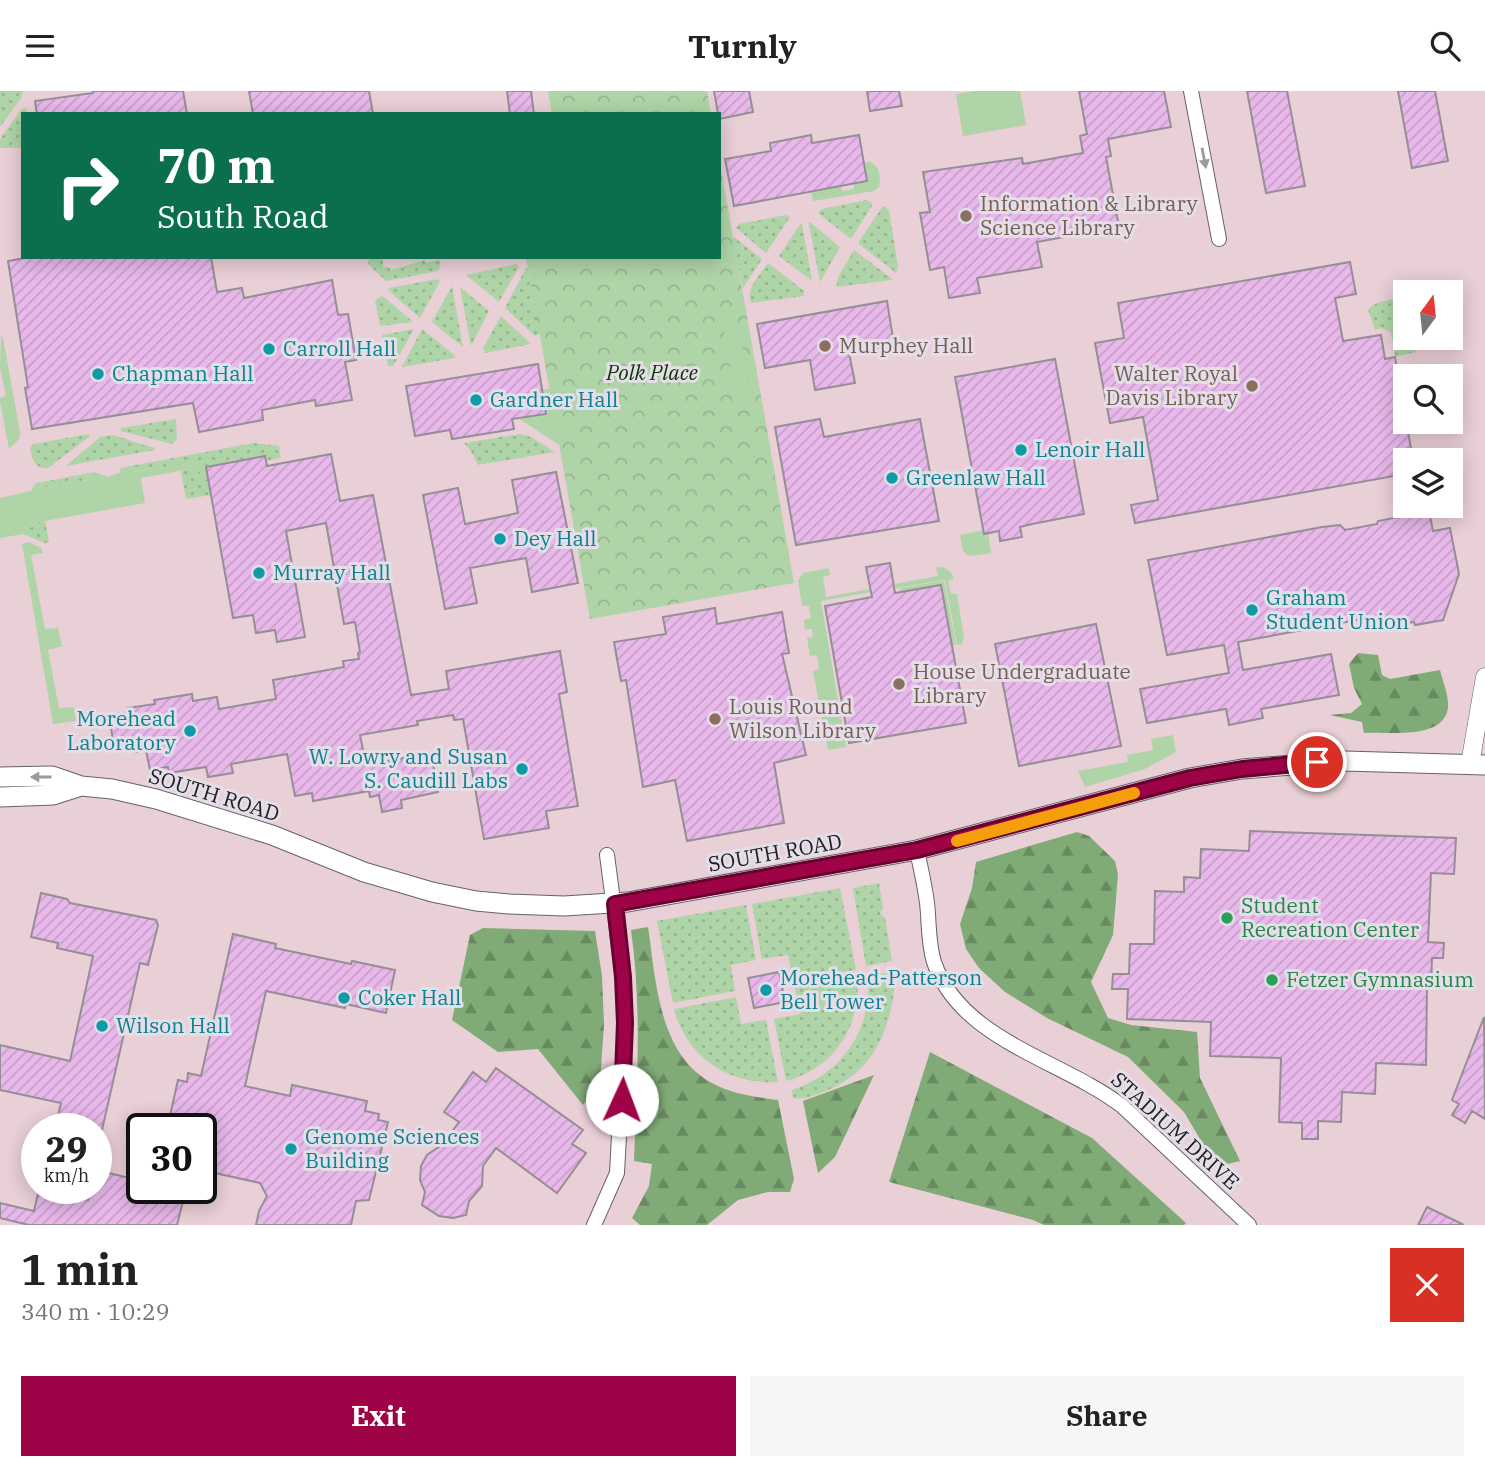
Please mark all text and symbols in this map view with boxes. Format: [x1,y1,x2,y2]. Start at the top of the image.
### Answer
text: Turnly [688,25,797,67]
icon: menu [21,27,59,65]
icon: search [1426,27,1464,65]
text: 70 m [157,133,275,196]
icon: right [42,140,133,231]
one-way arrow [1199,147,1210,169]
place label: Information & Library Science Library [980,189,1198,241]
text: South Road [157,195,329,237]
marker: Information & Library Science Library [958,208,974,224]
north arrow [1393,280,1463,350]
map controls [1393,280,1463,518]
place label: Murphey Hall [839,331,973,359]
place label: Carroll Hall [283,334,396,362]
marker: Murphey Hall [817,338,833,354]
marker: Carroll Hall [261,341,277,357]
park label: Polk Place [605,358,698,386]
place label: Chapman Hall [112,359,253,387]
place label: Walter Royal Davis Library [1105,359,1239,411]
button: search [1393,364,1463,434]
marker: Chapman Hall [90,366,106,382]
marker: Walter Royal Davis Library [1244,378,1260,394]
place label: Gardner Hall [490,385,618,413]
marker: Gardner Hall [468,392,484,408]
place label: Lenoir Hall [1035,435,1145,463]
marker: Lenoir Hall [1013,442,1029,458]
button: layers [1393,448,1463,518]
place label: Greenlaw Hall [906,463,1046,491]
marker: Greenlaw Hall [884,470,900,486]
place label: Dey Hall [514,524,597,552]
marker: Dey Hall [492,531,508,547]
place label: Murray Hall [273,558,391,586]
marker: Murray Hall [251,565,267,581]
place label: Graham Student Union [1266,583,1409,635]
marker: Graham Student Union [1244,602,1260,618]
place label: House Undergraduate Library [913,657,1131,709]
marker: House Undergraduate Library [891,676,907,692]
place label: Louis Round Wilson Library [729,692,877,744]
place label: Morehead Laboratory [67,704,177,756]
marker: Louis Round Wilson Library [707,711,723,727]
marker: Morehead Laboratory [182,723,198,739]
pin [1287,732,1347,792]
place label: W. Lowry and Susan S. Caudill Labs [309,742,508,794]
icon: arrive [1298,743,1336,781]
street label: SOUTH ROAD [145,761,283,827]
marker: W. Lowry and Susan S. Caudill Labs [514,761,530,777]
one-way arrow [30,771,52,783]
street label: SOUTH ROAD [706,826,844,878]
place label: Student Recreation Center [1241,891,1420,943]
marker: Student Recreation Center [1219,910,1235,926]
place label: Morehead-Patterson Bell Tower [780,963,983,1015]
place label: Fetzer Gymnasium [1286,965,1474,993]
marker: Fetzer Gymnasium [1264,972,1280,988]
marker: Morehead-Patterson Bell Tower [758,982,774,998]
place label: Coker Hall [358,983,461,1011]
marker: Coker Hall [336,990,352,1006]
place label: Wilson Hall [116,1011,230,1039]
marker: Wilson Hall [94,1018,110,1034]
position arrow [585,1063,659,1137]
street label: STADIUM DRIVE [1106,1065,1246,1195]
speed limit sign: 30 [126,1113,217,1204]
place label: Genome Sciences Building [305,1122,479,1174]
text: 29 [45,1126,88,1172]
marker: Genome Sciences Building [283,1141,299,1157]
text: km/h [44,1164,89,1187]
text: 1 min [21,1242,139,1297]
button: close [1390,1248,1464,1322]
text: 340 m · 10:29 [21,1296,170,1326]
button: Exit [21,1376,736,1456]
button: Share [750,1376,1464,1456]

